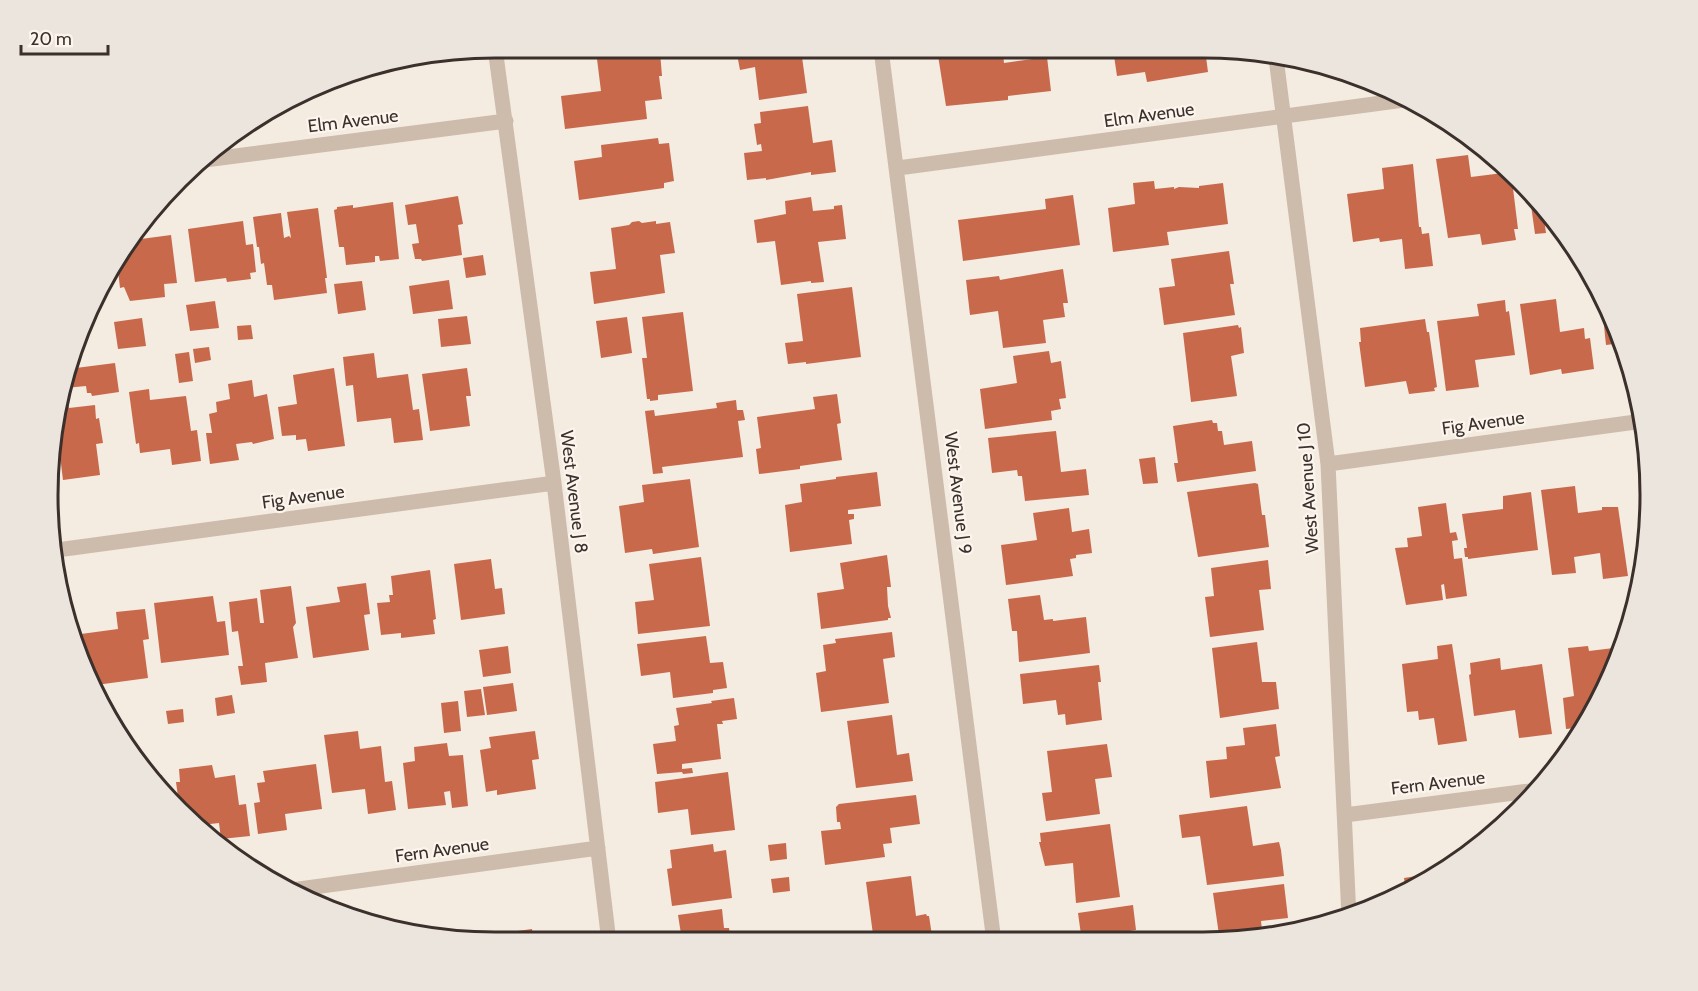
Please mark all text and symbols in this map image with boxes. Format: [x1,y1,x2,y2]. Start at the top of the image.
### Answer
scale bar [21,18,108,56]
text: 20 m [30,28,72,50]
street label: Elm Avenue [1102,98,1196,132]
street label: Elm Avenue [306,105,400,137]
street label: Fig Avenue [1440,406,1526,440]
street label: West Avenue J 10 [1292,422,1324,554]
street label: West Avenue J 8 [556,429,592,555]
street label: West Avenue J 9 [940,431,976,555]
street label: Fig Avenue [260,480,346,514]
street label: Fern Avenue [1390,766,1486,800]
street label: Fern Avenue [394,833,490,867]

